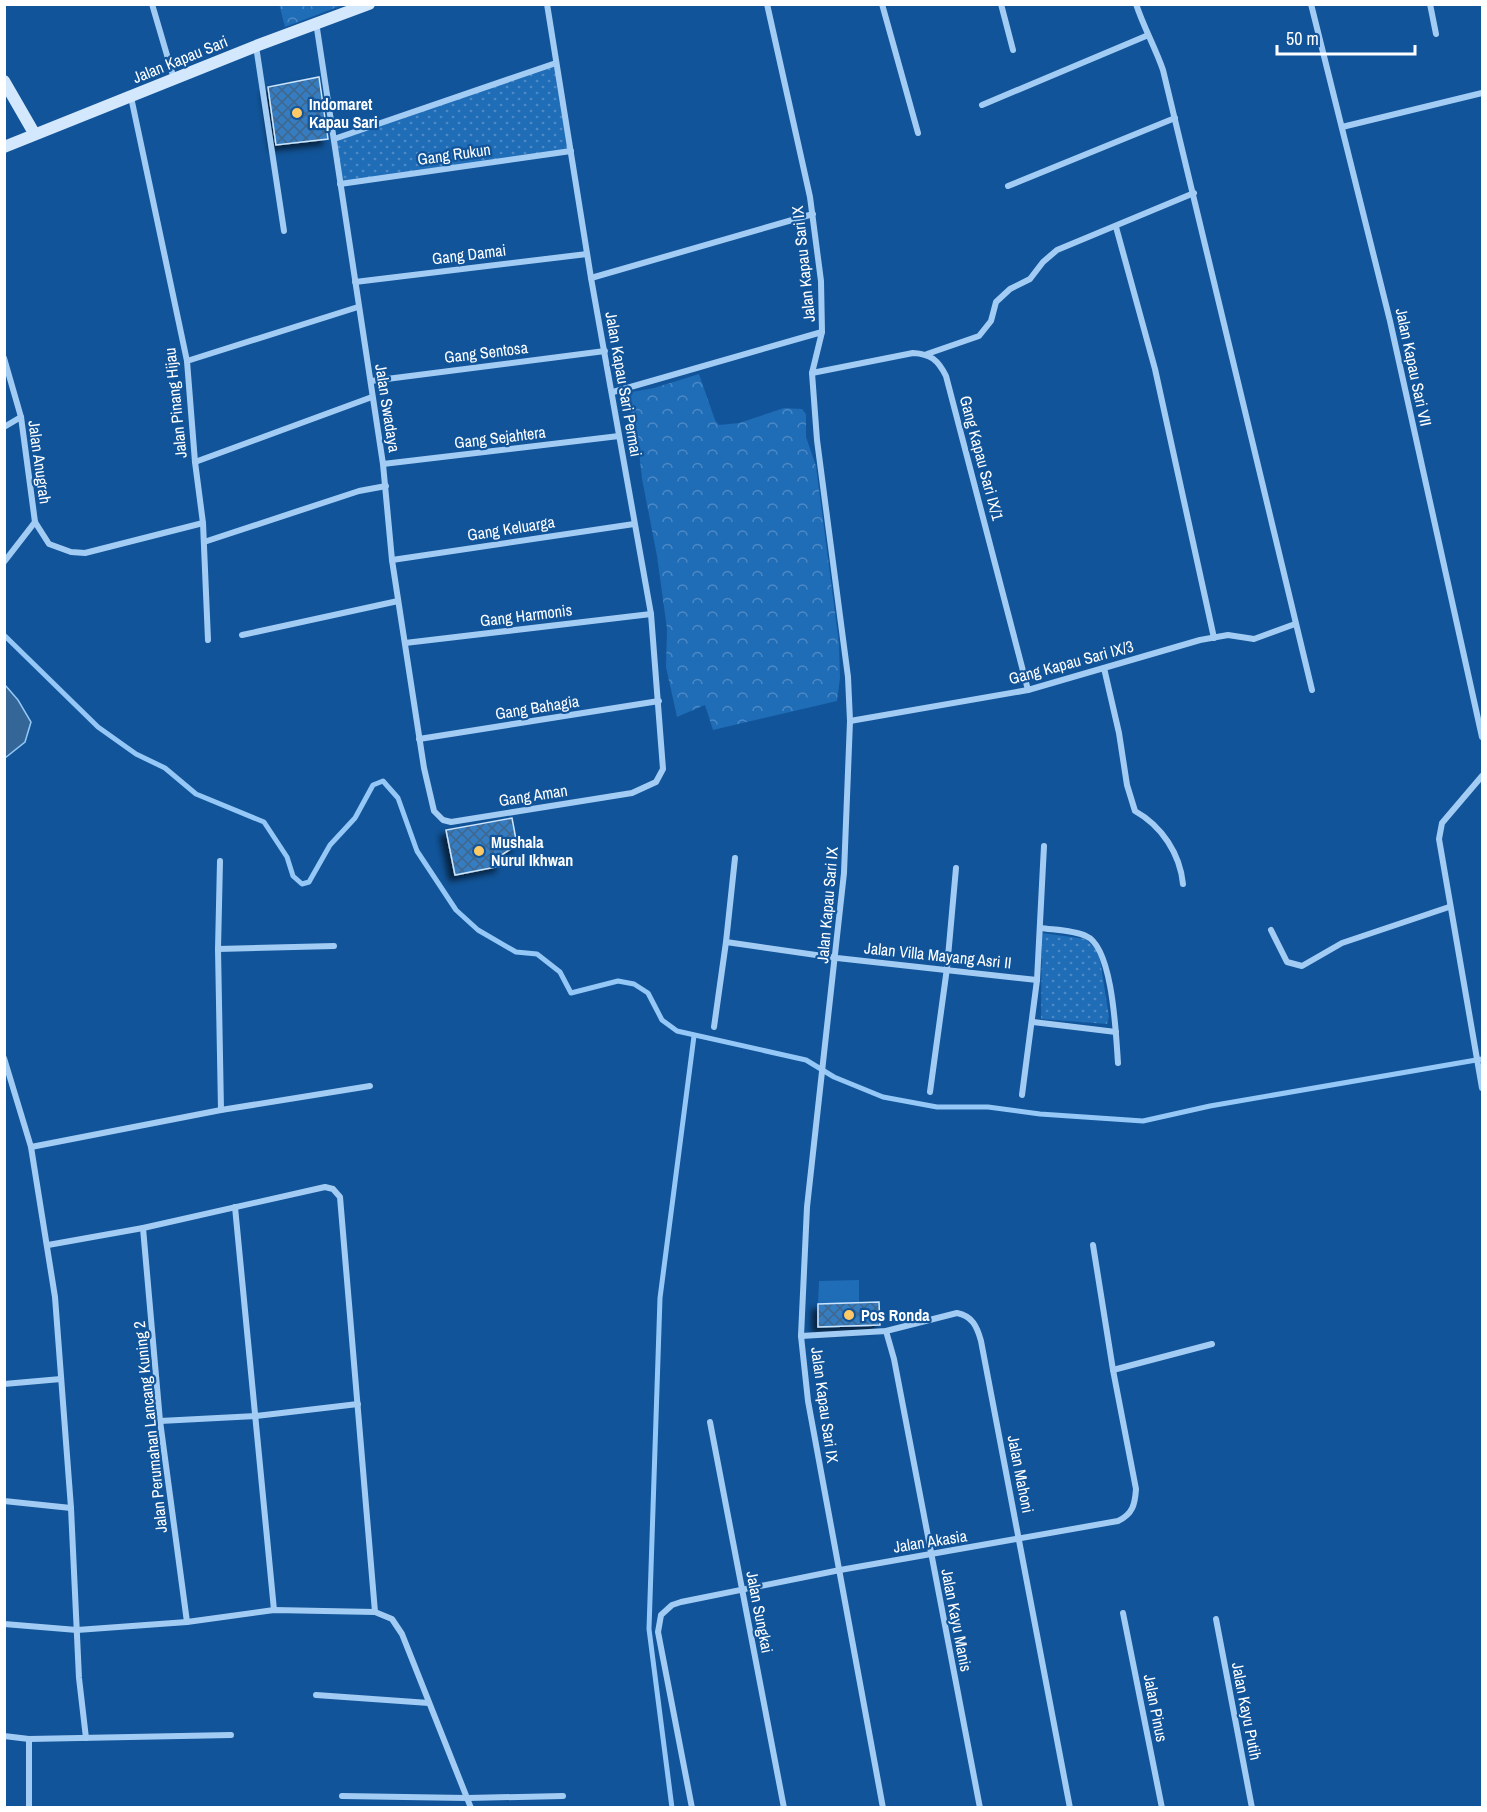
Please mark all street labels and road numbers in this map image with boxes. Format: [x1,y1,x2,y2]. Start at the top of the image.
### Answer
street label: Jalan Kapau Sari [129,30,231,88]
street label: Gang Rukun [416,138,492,170]
street label: Jalan Kapau Sari IX [786,205,820,323]
street label: Gang Damai [431,239,507,269]
street label: Jalan Kapau Sari VII [1391,306,1437,428]
street label: Jalan Kapau Sari Permai [600,310,648,458]
street label: Gang Sentosa [443,336,530,368]
street label: Jalan Pinang Hijau [158,347,192,459]
street label: Jalan Swadaya [370,362,406,454]
street label: Gang Kapau Sari IX/1 [955,393,1009,524]
street label: Jalan Anugrah [23,419,57,505]
street label: Gang Sejahtera [453,420,548,454]
street label: Gang Keluarga [466,510,557,546]
street label: Gang Harmonis [479,598,573,632]
street label: Gang Kapau Sari IX/3 [1006,635,1136,689]
street label: Gang Bahagia [493,689,581,724]
street label: Gang Aman [497,779,569,811]
street label: Jalan Kapau Sari IX [811,846,843,964]
street label: Jalan Villa Mayang Asri II [863,936,1013,974]
street label: Jalan Perumahan Lancang Kuning 2 [128,1320,172,1534]
street label: Jalan Kapau Sari IX [806,1346,844,1465]
street label: Jalan Mahoni [1003,1433,1039,1515]
street label: Jalan Akasia [892,1524,969,1558]
street label: Jalan Kayu Manis [936,1567,978,1673]
street label: Jalan Sungkai [741,1569,779,1655]
street label: Jalan Kayu Putih [1227,1660,1267,1762]
street label: Jalan Pinus [1139,1672,1173,1744]

